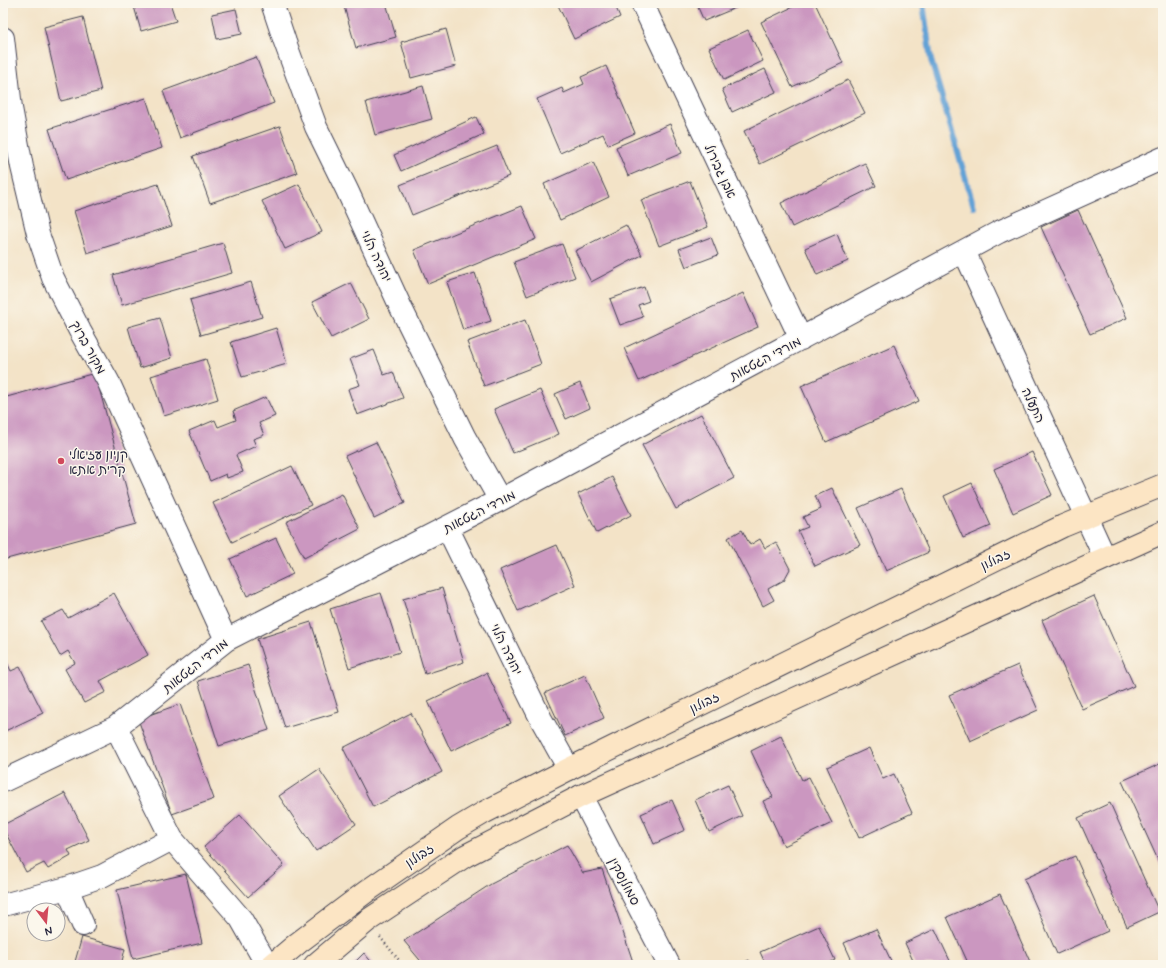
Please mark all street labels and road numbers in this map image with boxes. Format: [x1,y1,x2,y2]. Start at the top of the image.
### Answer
street label: אבן גבירול [700,142,740,202]
street label: יהודה הלוי [356,228,395,285]
street label: מקור ברוך [66,318,109,378]
street label: מורדי הגטאות [726,333,804,386]
street label: התעלה [1017,385,1048,426]
street label: מורדי הגטאות [440,487,519,538]
street label: זבולון [978,546,1013,575]
street label: יהודה הלוי [486,621,525,678]
street label: מורדי הגטאות [159,635,232,698]
street label: זבולון [687,689,722,718]
street label: זבולון [402,840,438,872]
street label: סמולנסקין [604,855,643,909]

